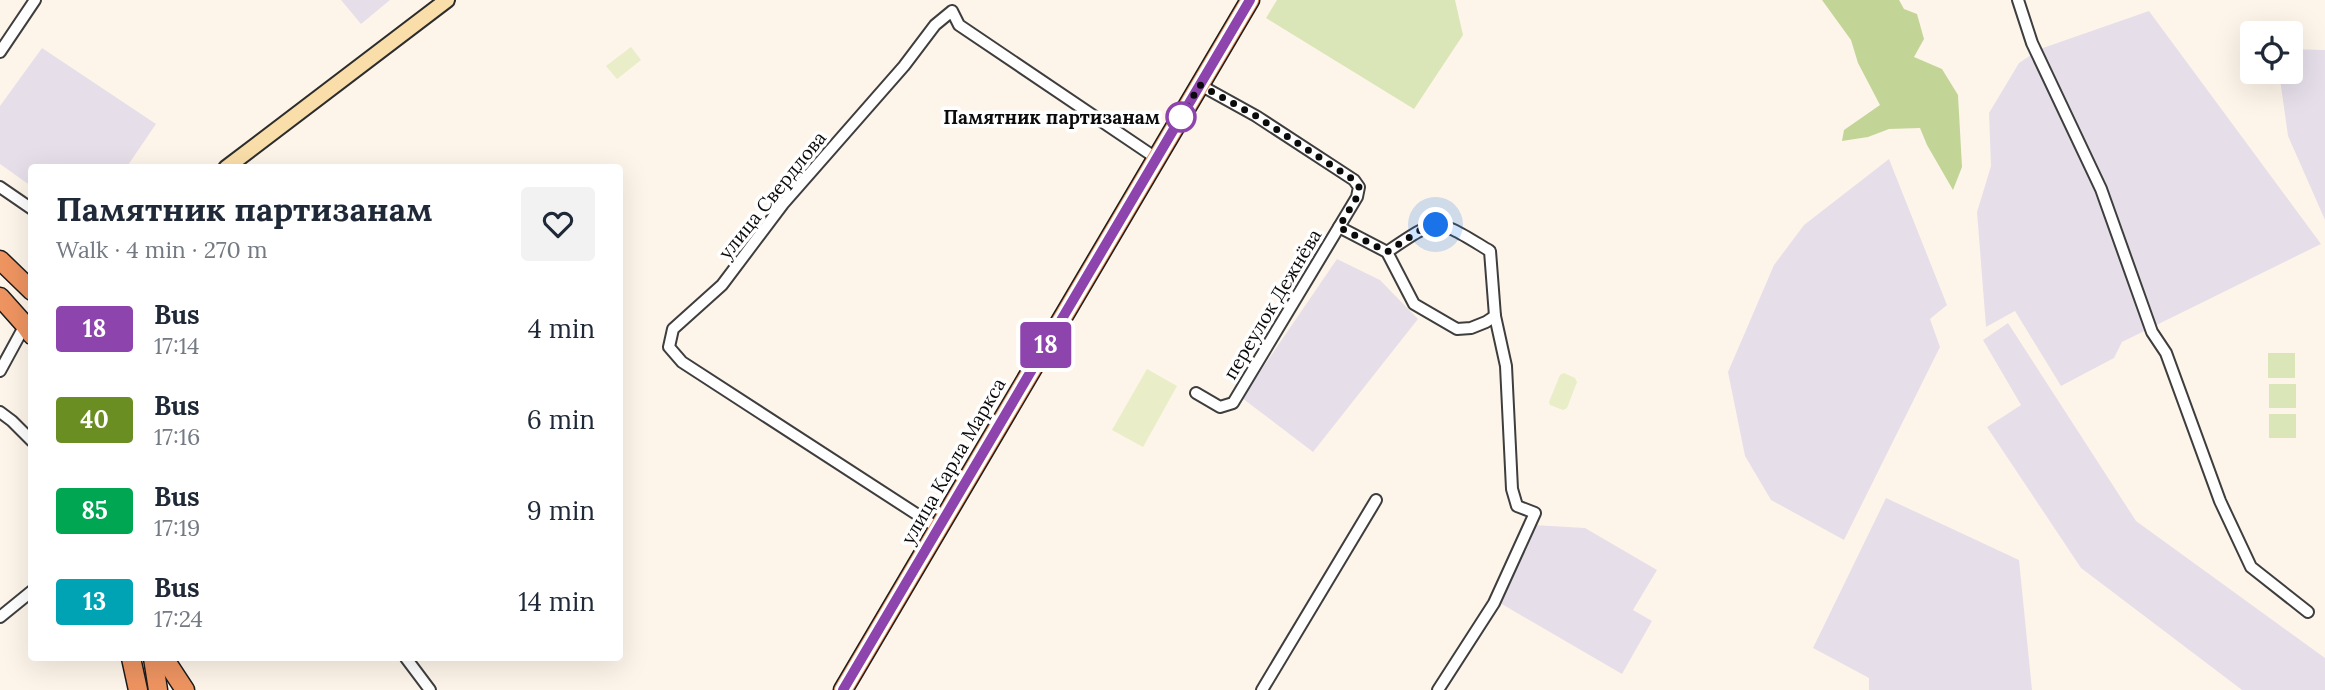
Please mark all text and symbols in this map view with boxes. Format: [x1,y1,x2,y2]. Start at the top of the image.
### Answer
map controls [2240,21,2303,84]
button: locate [2240,21,2303,84]
marker: Памятник партизанам [1166,102,1196,132]
place label: Памятник партизанам [943,105,1160,129]
street label: улица Свердлова [713,126,831,264]
button: heart [521,187,595,261]
text: Памятник партизанам [56,188,432,230]
your location [1418,207,1453,242]
street label: переулок Дежнёва [1218,224,1326,384]
text: Walk · 4 min · 270 m [56,235,268,264]
text: Bus [154,298,200,331]
text: 4 min [528,312,595,345]
text: 18 [83,313,106,344]
line badge: 18 [1014,322,1078,368]
text: 18 [1034,329,1058,360]
text: 17:14 [154,331,200,360]
street label: улица Карла Маркса [896,373,1011,549]
text: Bus [154,389,200,422]
text: 6 min [527,403,595,436]
text: 40 [80,404,109,435]
text: 17:16 [154,422,200,451]
text: Bus [154,480,200,513]
text: 9 min [527,494,595,527]
text: 85 [81,495,108,526]
text: 17:19 [154,513,200,542]
text: Bus [154,571,200,604]
text: 14 min [518,585,595,618]
text: 13 [83,586,106,617]
text: 17:24 [154,604,203,633]

